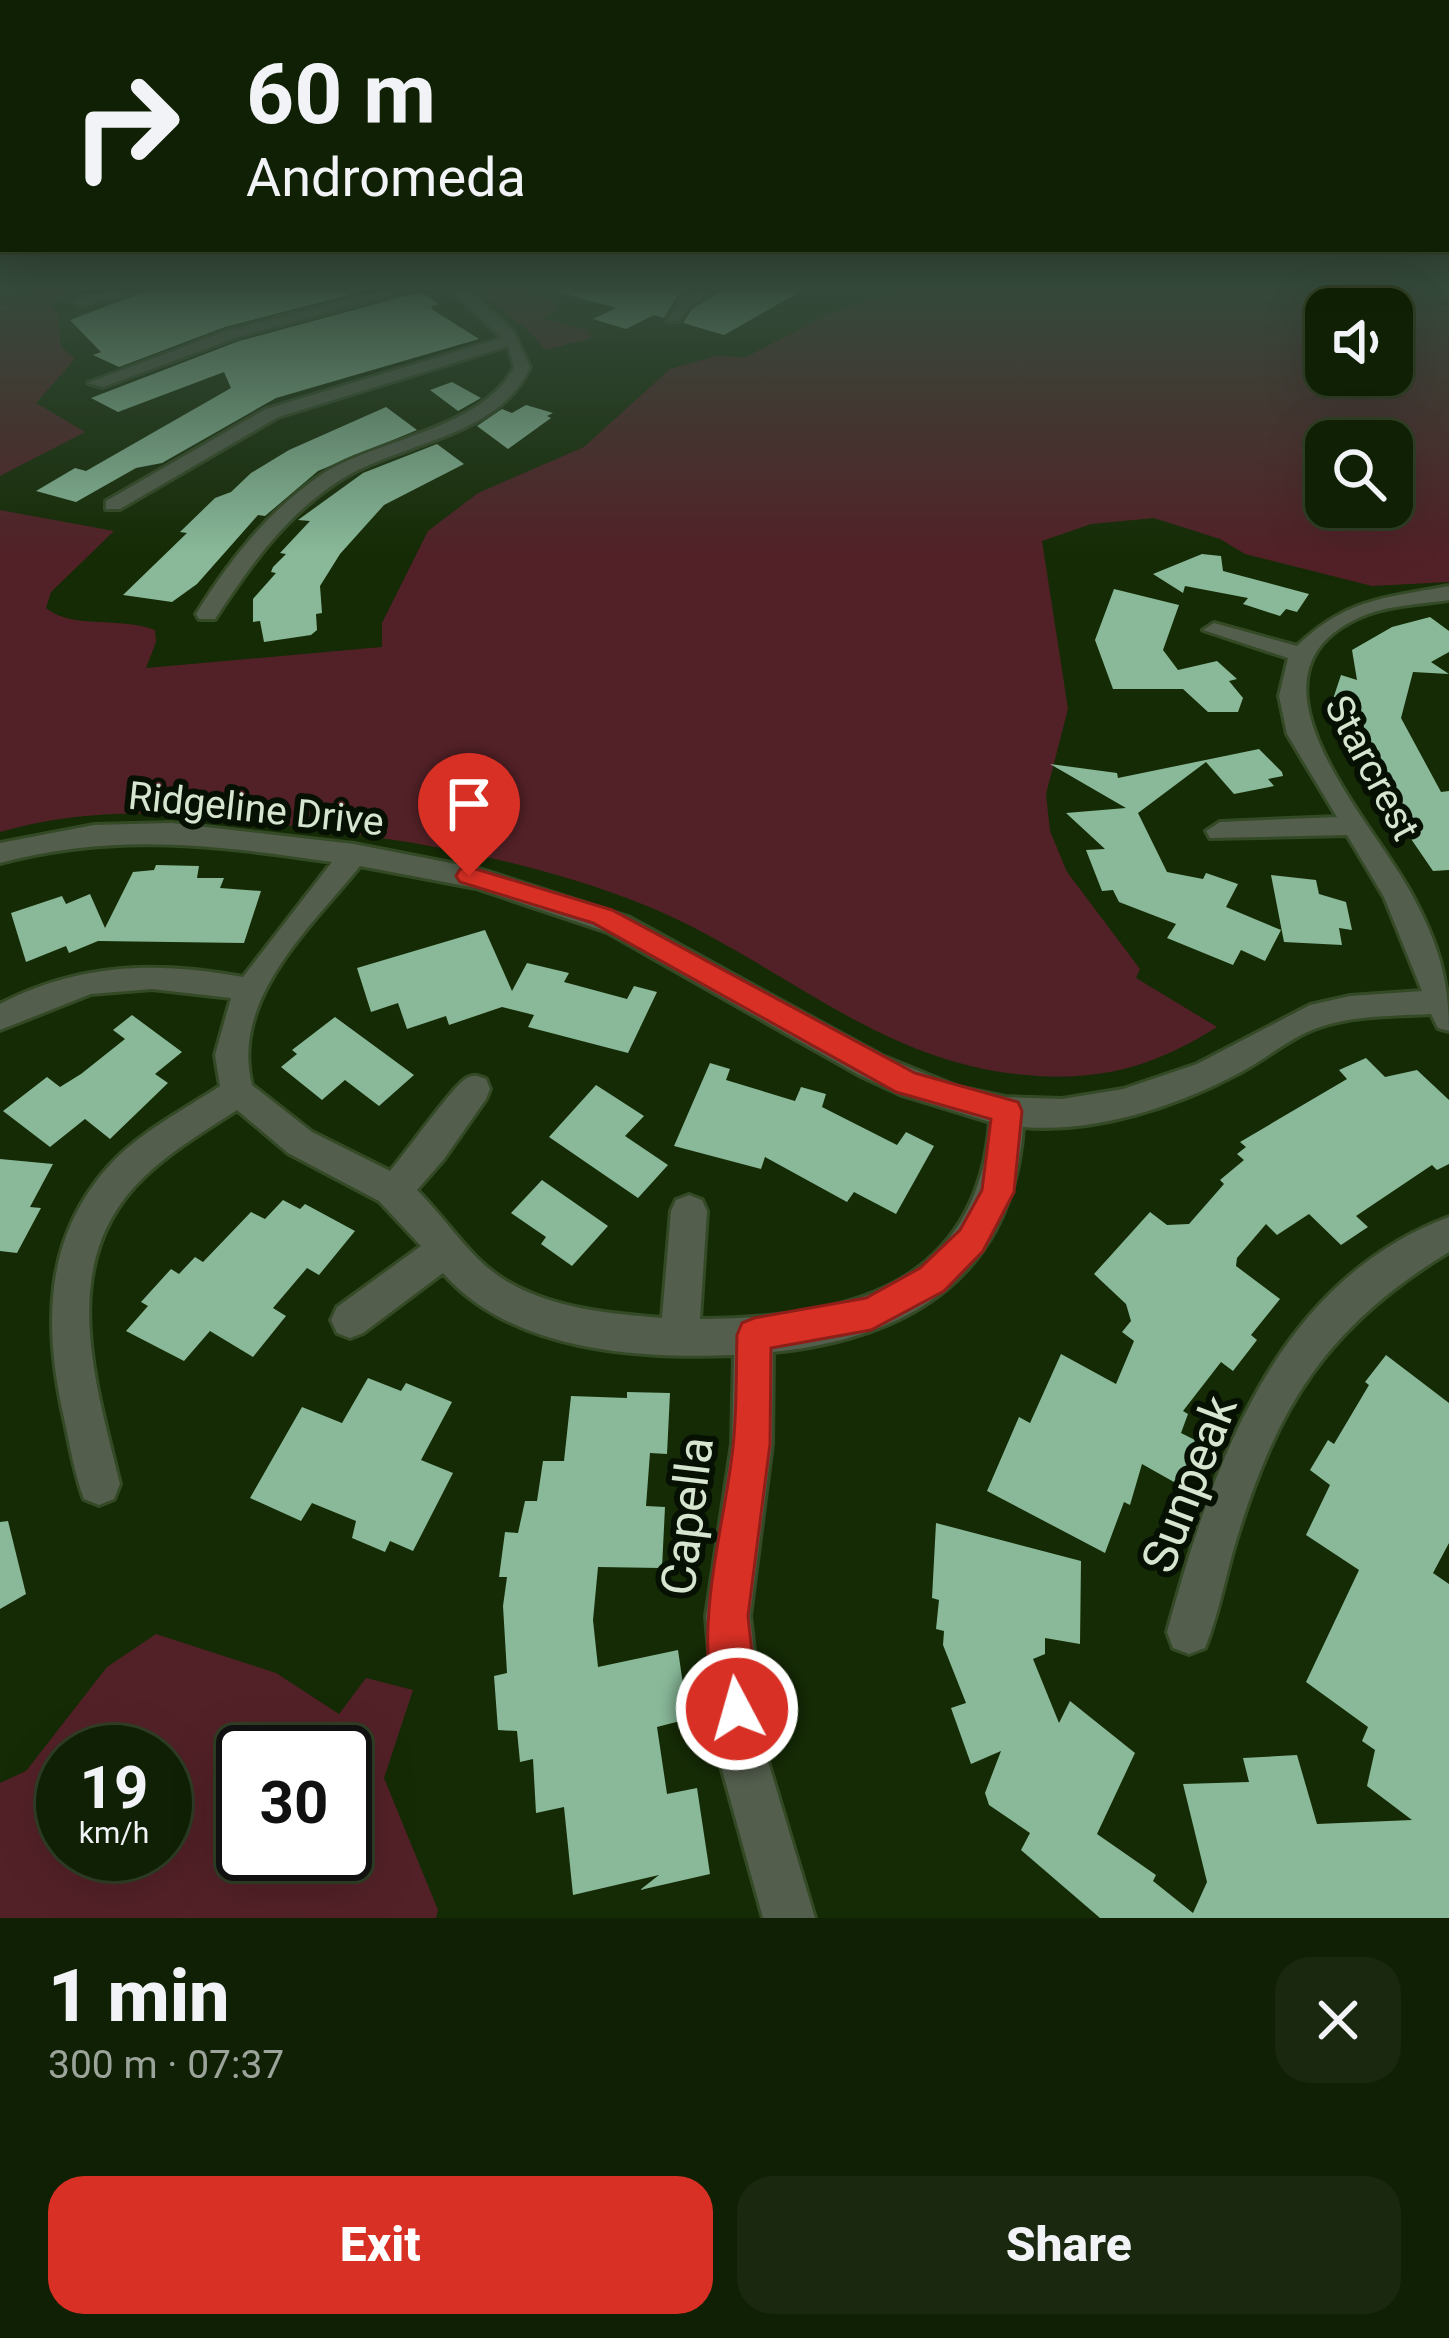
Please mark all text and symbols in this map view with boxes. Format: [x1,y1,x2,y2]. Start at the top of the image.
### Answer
text: 60 m [246,45,436,144]
icon: right [48,48,204,204]
text: Andromeda [246,146,526,209]
map controls [1305,288,1413,528]
button: sound [1305,288,1413,396]
button: search [1305,420,1413,528]
street label: Starcrest [1315,688,1429,848]
pin [418,753,520,876]
icon: arrive [436,771,502,837]
street label: Ridgeline Drive [126,773,386,845]
street label: Sunpeak [1129,1387,1249,1580]
street label: Capella [649,1434,725,1598]
position arrow [674,1646,800,1772]
speed limit sign: 30 [216,1725,372,1881]
text: 19 [80,1752,148,1823]
text: km/h [79,1815,149,1850]
text: 1 min [48,1954,230,2039]
button: close [1275,1957,1401,2083]
text: 300 m · 07:37 [48,2042,284,2088]
button: Exit [48,2176,713,2314]
button: Share [737,2176,1401,2314]

